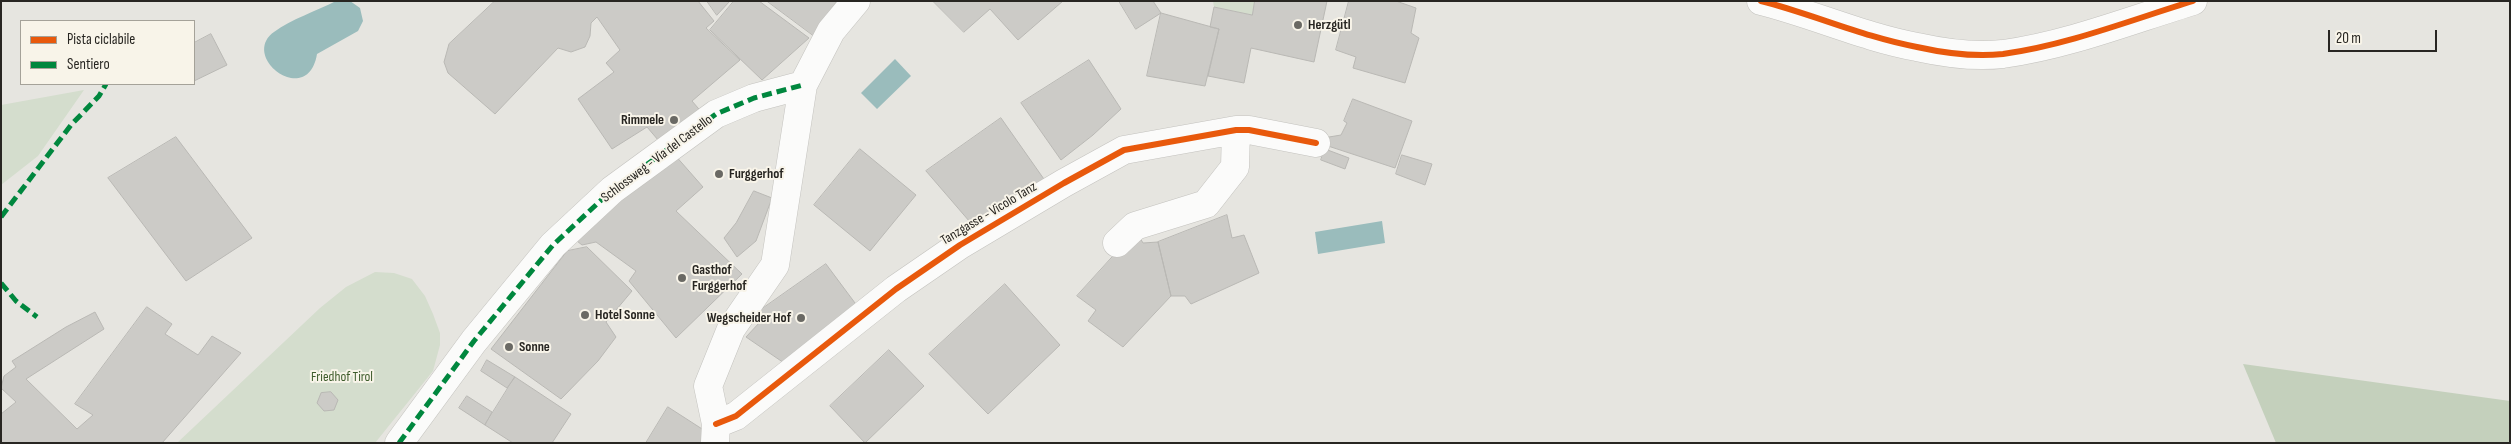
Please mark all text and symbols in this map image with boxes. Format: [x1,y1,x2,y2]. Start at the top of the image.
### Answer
place label: Herzgütl [1308,17,1351,33]
marker: Herzgütl [1292,19,1304,31]
legend [20,20,195,85]
scale bar [2331,20,2440,52]
text: 20 m [2336,29,2361,48]
text: Pista ciclabile [67,30,135,49]
text: Sentiero [67,55,110,74]
street label: Schlossweg - Via del Castello [598,112,716,206]
place label: Rimmele [621,112,664,128]
marker: Rimmele [668,114,680,126]
place label: Furggerhof [729,166,784,182]
marker: Furggerhof [713,168,725,180]
street label: Tanzgasse - Vicolo Tanz [938,179,1040,249]
place label: Gasthof Furggerhof [692,262,747,294]
marker: Gasthof Furggerhof [676,272,688,284]
place label: Hotel Sonne [595,307,655,323]
marker: Hotel Sonne [579,309,591,321]
place label: Wegscheider Hof [707,310,791,326]
marker: Wegscheider Hof [795,312,807,324]
place label: Sonne [519,339,550,355]
marker: Sonne [503,341,515,353]
park label: Friedhof Tirol [311,369,373,385]

